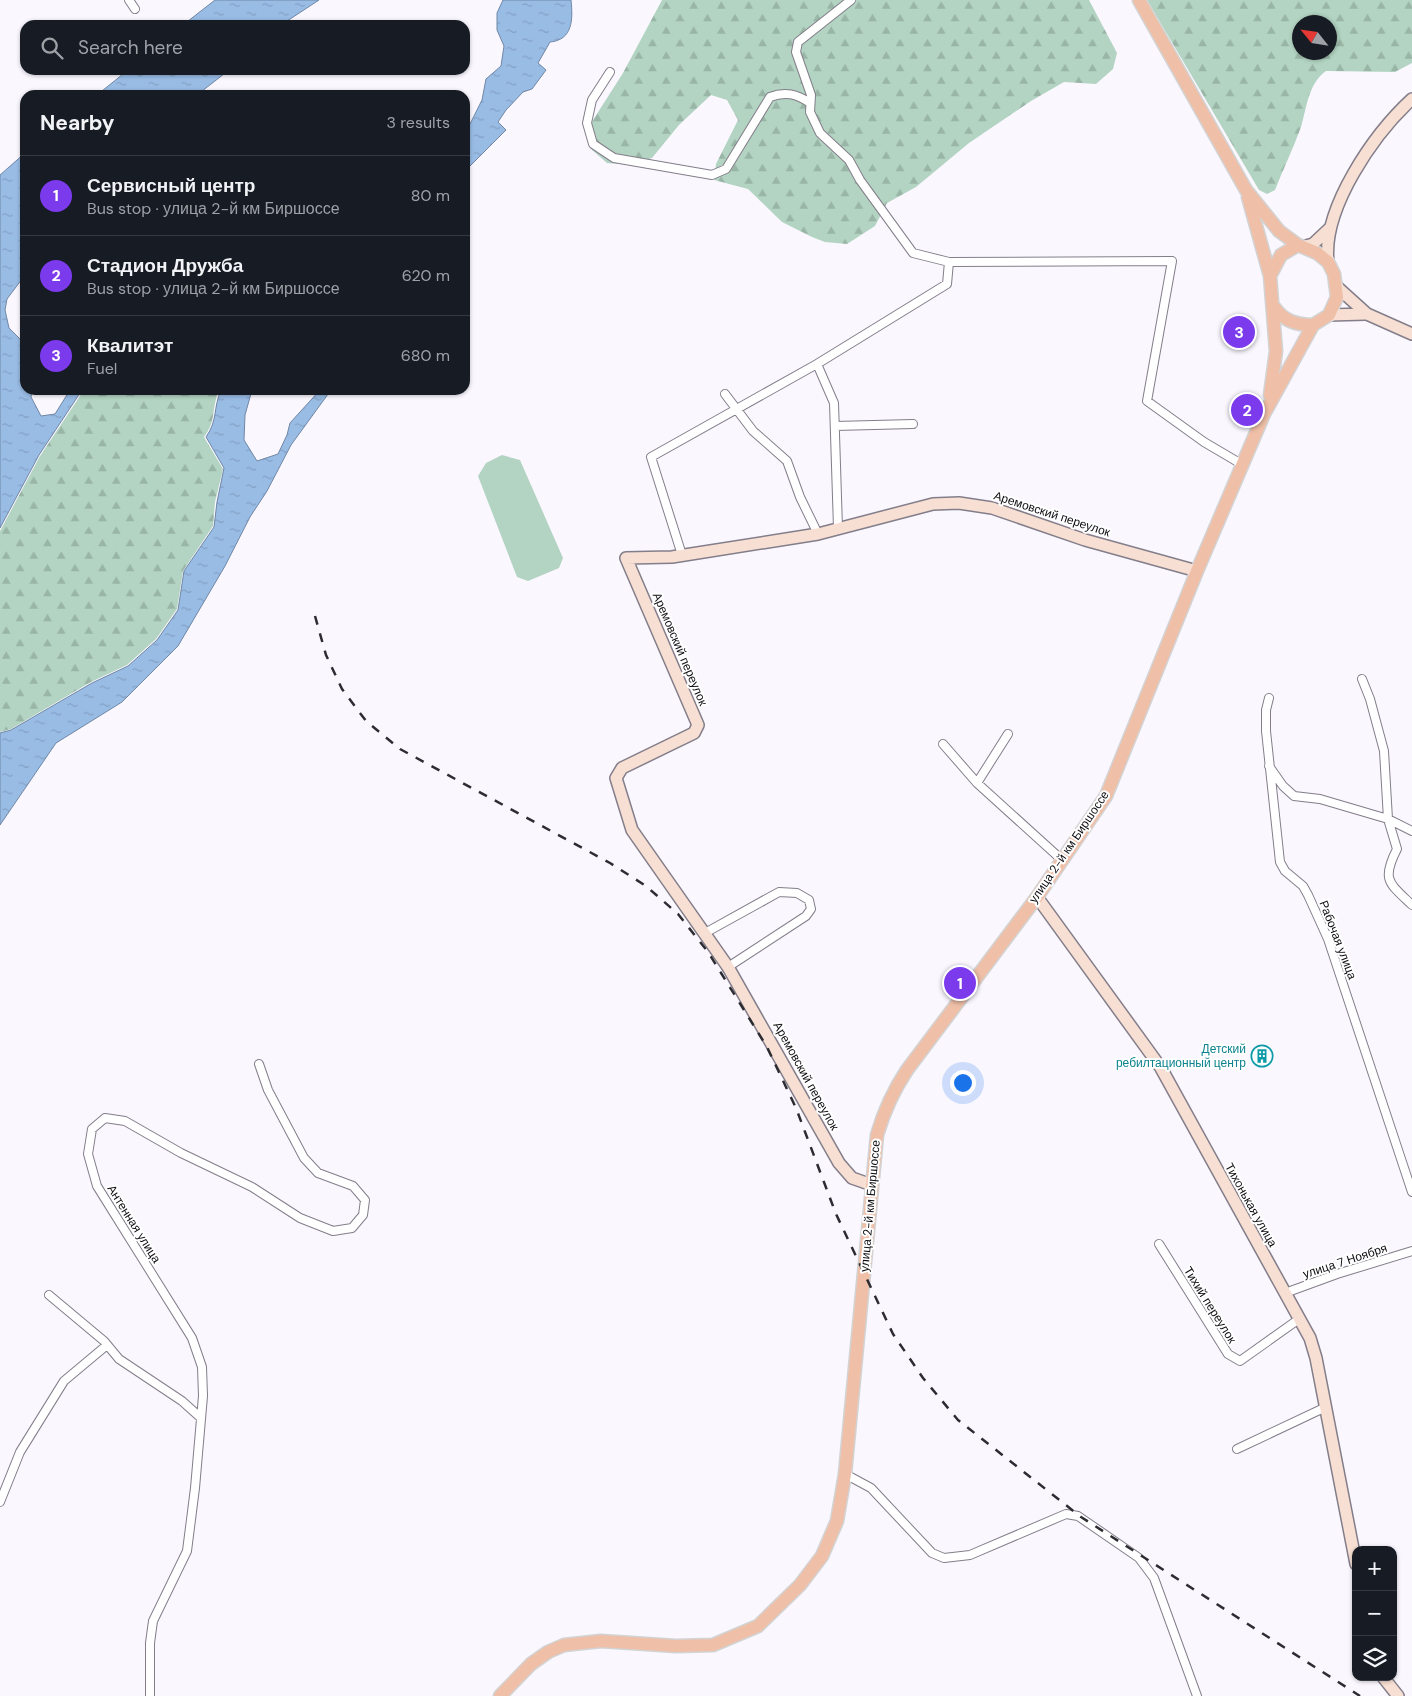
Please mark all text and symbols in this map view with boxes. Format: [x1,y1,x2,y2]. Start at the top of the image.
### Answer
north arrow [1292,15,1337,60]
search box [20,20,470,75]
icon: search [38,34,66,62]
text: Search here [78,35,183,60]
text: Nearby [40,109,114,137]
text: 3 results [387,112,450,133]
text: Сервисный центр [87,173,255,198]
text: 1 [53,185,59,206]
text: 80 m [411,185,450,206]
text: Bus stop · улица 2-й км Биршоссе [87,198,340,219]
text: Стадион Дружба [87,253,243,278]
text: 2 [51,265,61,286]
text: 620 m [402,265,450,286]
text: Bus stop · улица 2-й км Биршоссе [87,278,340,299]
pin: 3 [1223,313,1255,351]
text: Квалитэт [87,333,173,358]
text: 3 [51,345,61,366]
text: 680 m [401,345,450,366]
text: Fuel [87,358,117,379]
pin: 2 [1231,391,1263,429]
street label: Аремовский переулок [992,488,1113,541]
street label: Аремовский переулок [649,590,711,709]
street label: улица 2-й км Биршоссе [1025,787,1113,906]
street label: Рабочая улица [1316,898,1360,982]
pin: 1 [944,964,976,1002]
street label: Аремовский переулок [770,1019,843,1134]
place label: Детский ребилтационный центр [1116,1041,1246,1071]
building icon: Детский ребилтационный центр [1250,1044,1274,1068]
your location [950,1070,976,1096]
street label: улица 2-й км Биршоссе [856,1139,884,1273]
street label: Тихонькая улица [1221,1160,1281,1250]
street label: Антенная улица [104,1182,165,1266]
street label: улица 7 Ноября [1301,1240,1389,1282]
street label: Тихий переулок [1180,1264,1240,1347]
map controls [1352,1546,1397,1681]
button: + [1352,1546,1397,1591]
button: − [1352,1591,1397,1636]
button: layers [1352,1636,1397,1681]

